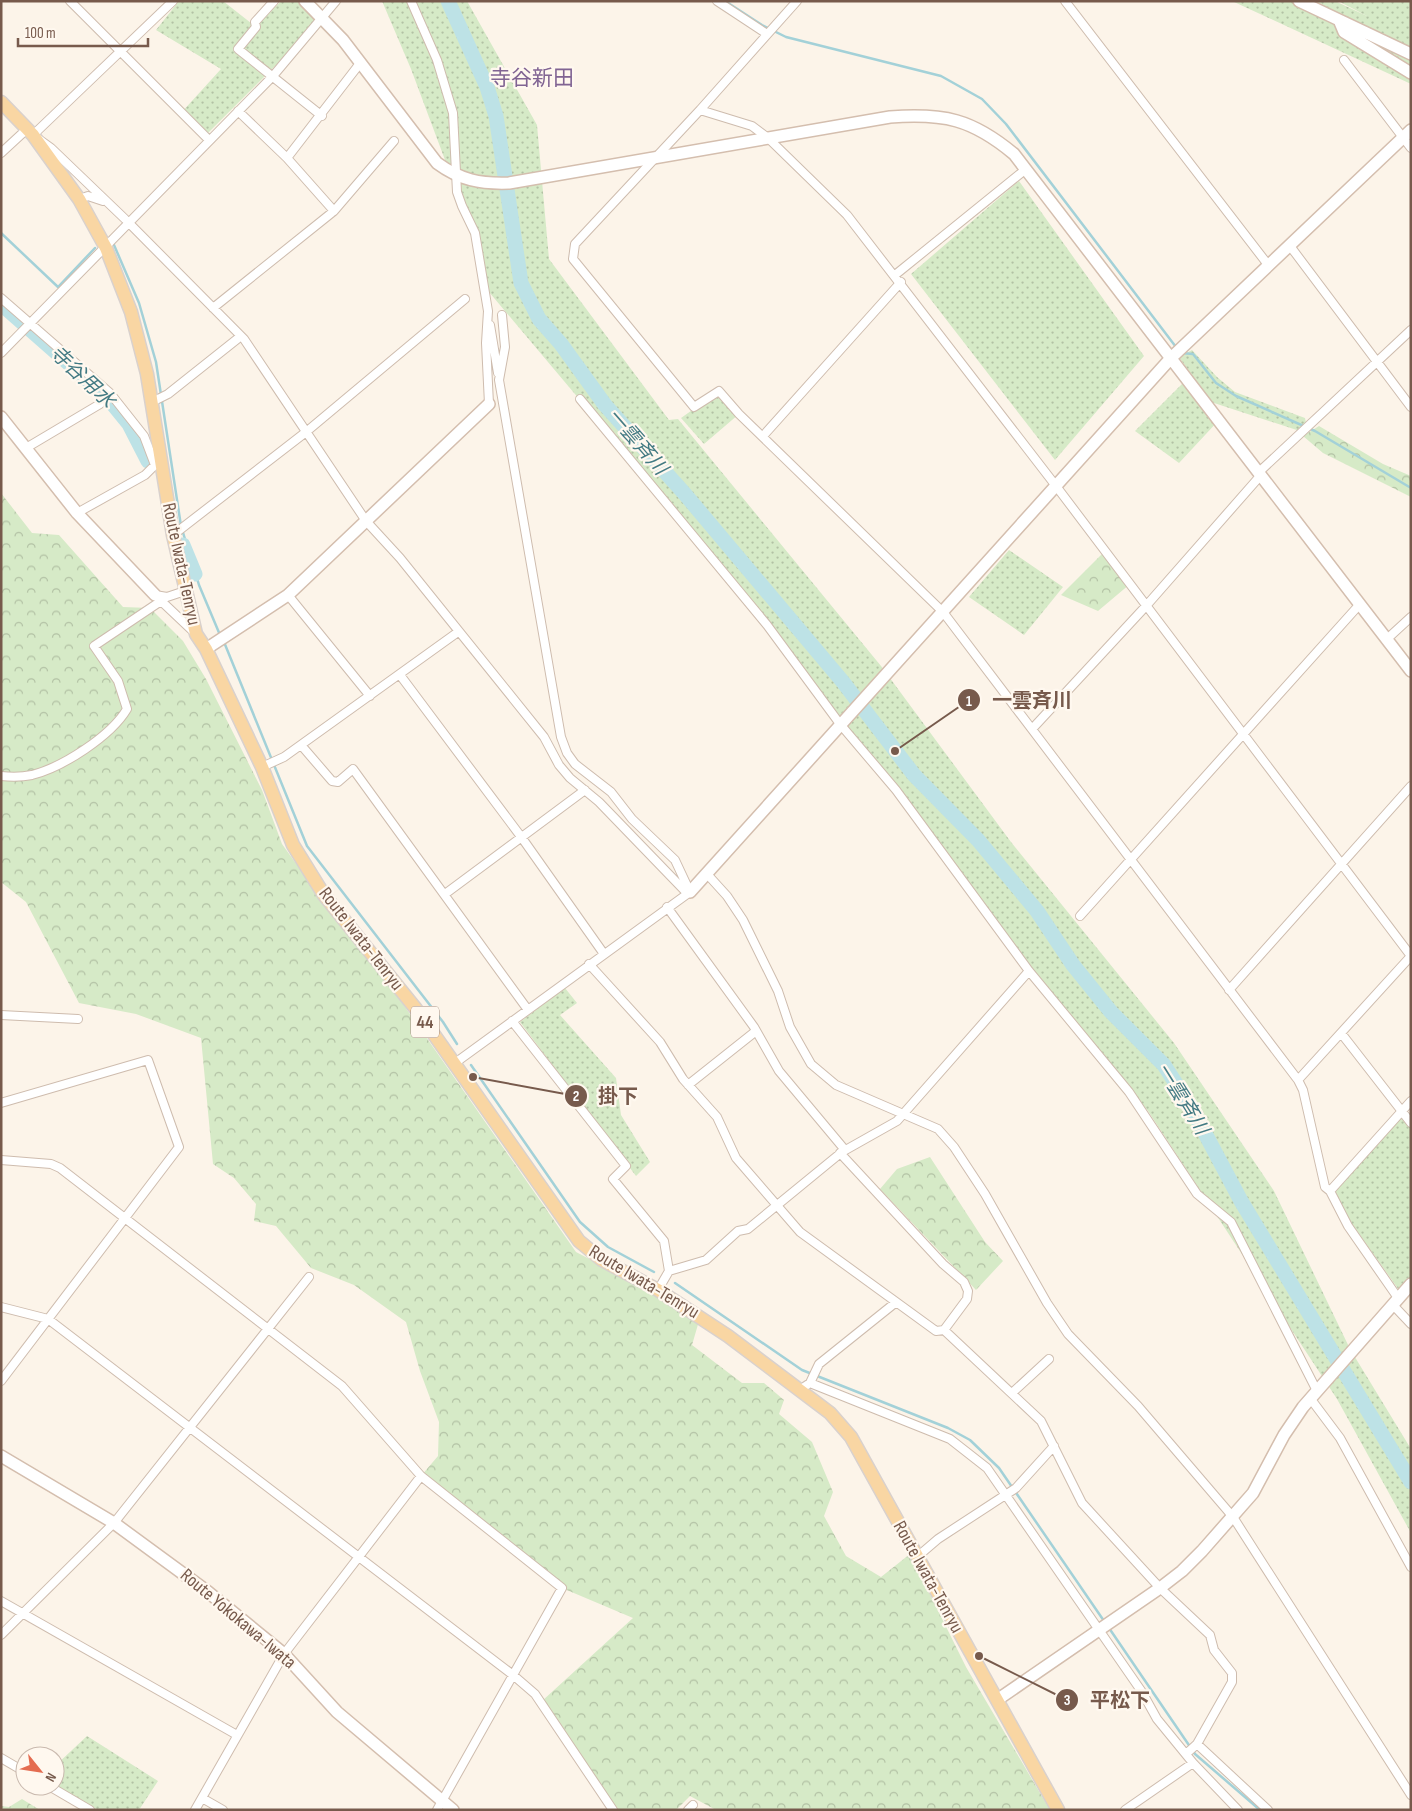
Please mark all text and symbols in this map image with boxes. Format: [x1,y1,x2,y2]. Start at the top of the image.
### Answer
scale bar [18,15,148,47]
text: 100 m [25,24,56,43]
district label: 寺谷新田 [490,66,574,91]
water label: 寺谷用水 [45,341,121,414]
water label: 一雲斉川 [602,404,674,482]
street label: Route Iwata-Tenryu [157,501,205,627]
callout: 一雲斉川 [957,683,1082,718]
text: 一雲斉川 [992,689,1072,713]
text: 1 [966,692,972,711]
street label: Route Iwata-Tenryu [314,883,408,995]
road number: 44 [411,1006,439,1038]
water label: 一雲斉川 [1151,1059,1214,1141]
callout: 掛下 [563,1078,648,1113]
text: 掛下 [598,1085,638,1109]
text: 2 [573,1087,579,1106]
street label: Route Iwata-Tenryu [585,1240,703,1324]
street label: Route Iwata-Tenryu [888,1517,968,1637]
street label: Route Yokokawa-Iwata [175,1564,301,1674]
callout: 平松下 [1055,1682,1160,1717]
text: 平松下 [1090,1689,1150,1713]
text: 3 [1064,1691,1071,1710]
north arrow [15,1746,65,1796]
text: N [42,1770,60,1785]

